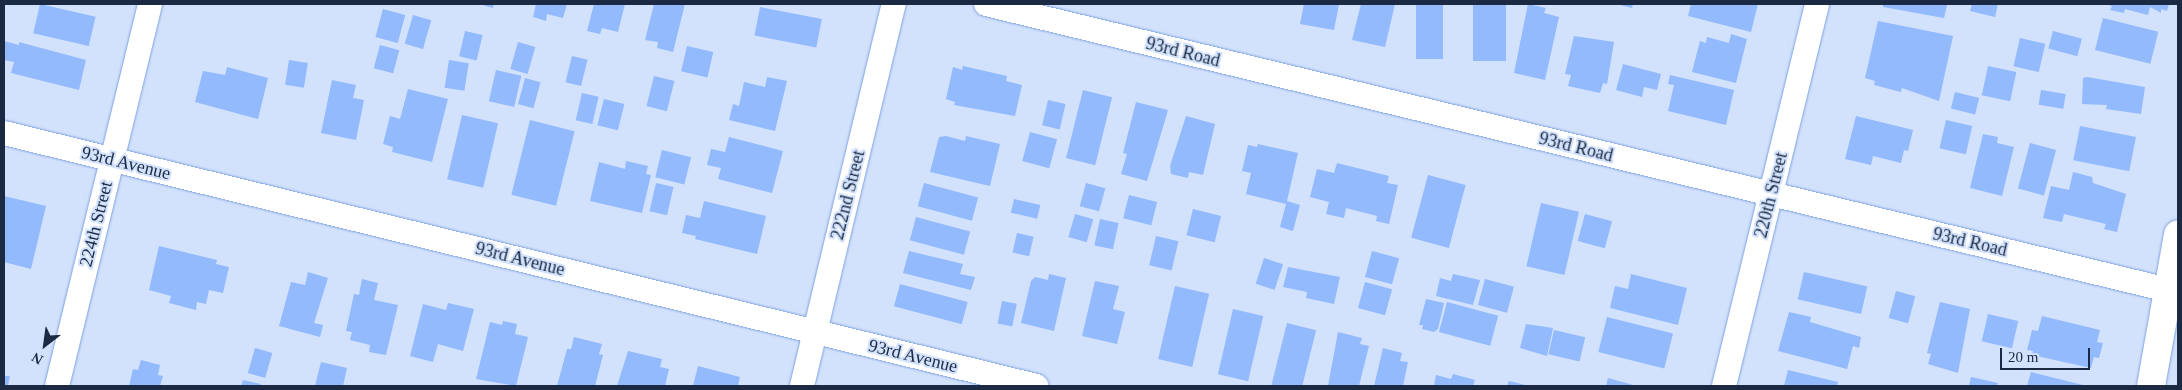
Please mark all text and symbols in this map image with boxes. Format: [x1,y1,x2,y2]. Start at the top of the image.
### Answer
street label: 93rd Road [1144,32,1222,72]
street label: 93rd Road [1537,127,1615,167]
street label: 93rd Avenue [79,141,173,185]
street label: 222nd Street [826,148,870,242]
street label: 220th Street [1750,150,1792,240]
street label: 224th Street [75,179,117,269]
street label: 93rd Road [1931,223,2009,261]
street label: 93rd Avenue [473,237,567,281]
north arrow [20,320,70,370]
street label: 93rd Avenue [866,334,960,378]
scale bar [2002,338,2092,370]
text: N [29,349,45,367]
text: 20 m [2008,349,2038,365]

